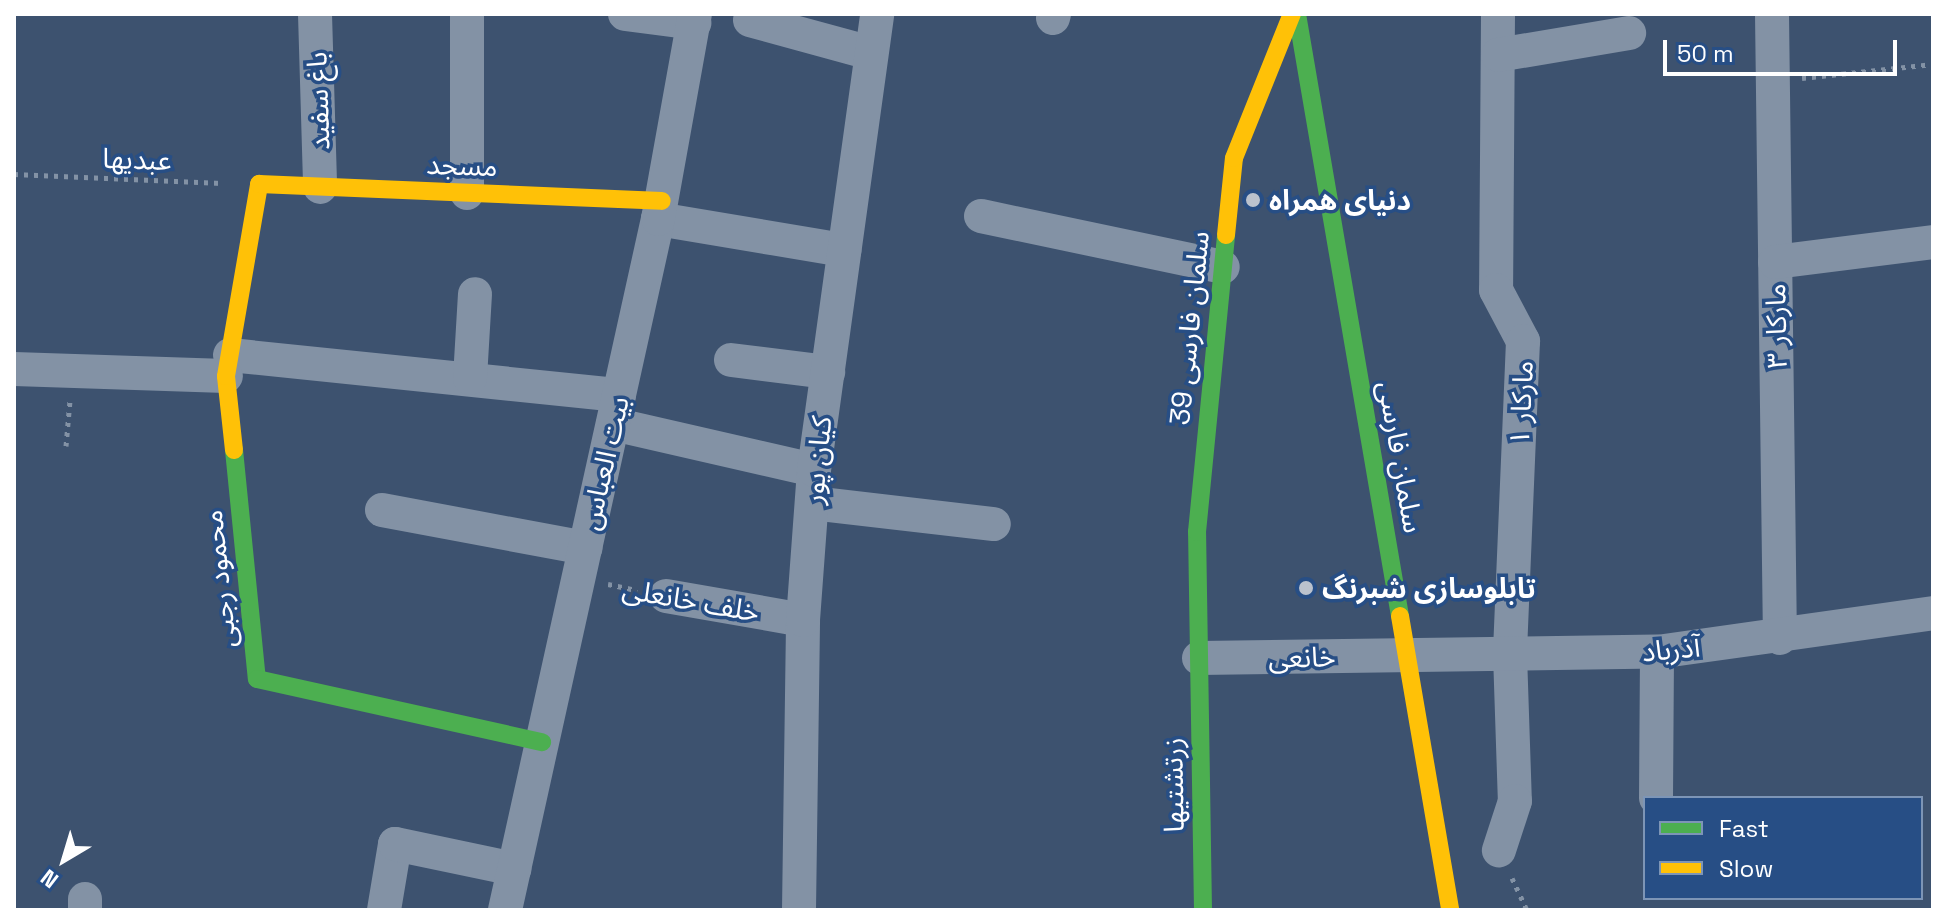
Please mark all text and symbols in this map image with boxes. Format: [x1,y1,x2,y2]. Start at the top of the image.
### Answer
scale bar [1667,24,1901,74]
text: 50 m [1677,38,1734,69]
street label: باغ سفید [299,51,337,151]
street label: عبدیها [102,141,172,177]
street label: مسجد [426,147,498,183]
place label: دنیای همراه [1269,183,1411,217]
marker: دنیای همراه [1244,191,1262,209]
street label: سلمان فارسی 39 [1162,229,1216,427]
street label: مارکار ۳ [1758,283,1794,369]
street label: مارکار ۱ [1502,360,1540,446]
street label: سلمان فارسی [1371,378,1431,536]
street label: بیت العباس [572,393,636,533]
street label: کیان پور [796,414,838,506]
street label: محمود رجبی [195,508,243,650]
street label: خلف خانعلی [620,571,762,629]
place label: تابلوسازی شبرنگ [1322,571,1536,605]
marker: تابلوسازی شبرنگ [1297,579,1315,597]
street label: آذرباد [1640,630,1702,668]
street label: خانعی [1268,640,1336,674]
street label: زرتشتیها [1155,737,1191,833]
legend [1643,796,1923,900]
text: Fast [1719,813,1769,844]
north arrow [24,820,104,900]
text: Slow [1719,853,1773,884]
text: N [35,863,64,894]

